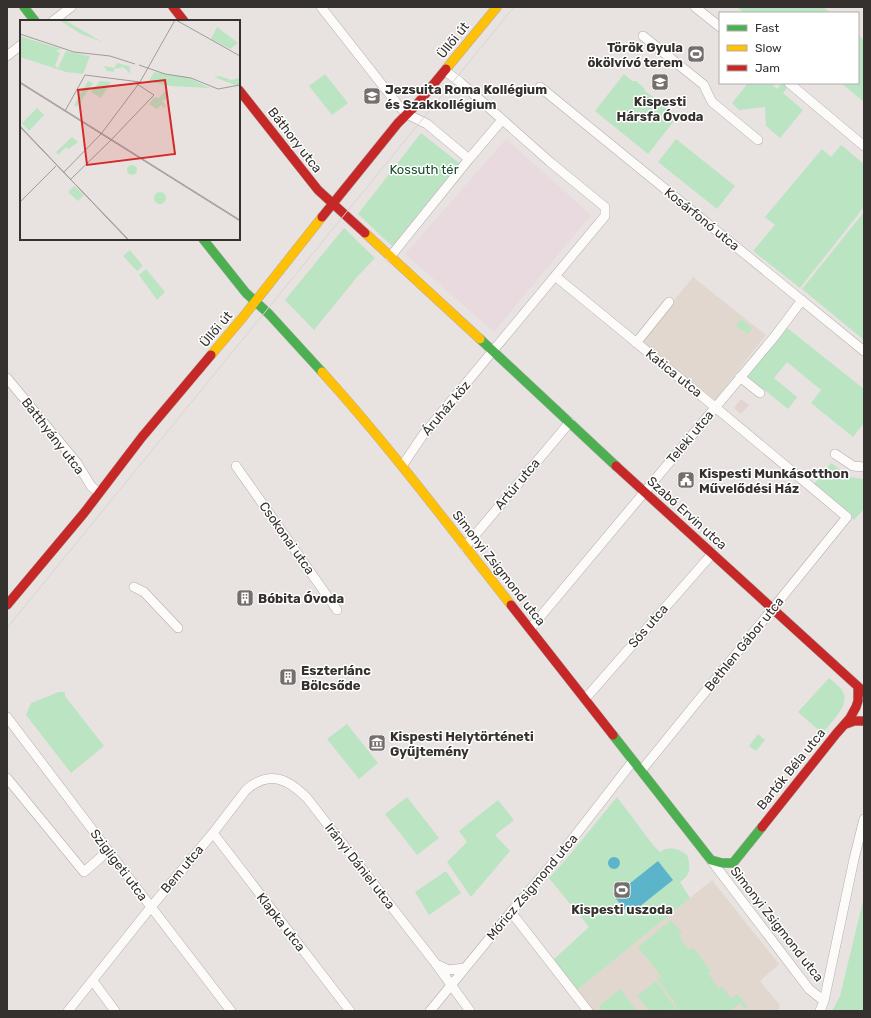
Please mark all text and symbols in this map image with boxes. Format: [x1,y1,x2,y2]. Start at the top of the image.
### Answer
legend [719,12,859,84]
street label: Üllői út [434,19,472,61]
inset map [20,20,240,240]
text: Fast [755,21,779,35]
place label: Török Gyula ökölvívó terem [587,40,683,70]
text: Slow [755,41,782,55]
sports icon: Török Gyula ökölvívó terem [686,44,706,64]
text: Jam [755,61,780,75]
school or university icon: Kispesti Hársfa Óvoda [650,72,670,92]
place label: Jezsuita Roma Kollégium és Szakkollégium [385,82,547,112]
school or university icon: Jezsuita Roma Kollégium és Szakkollégium [362,86,382,106]
place label: Kispesti Hársfa Óvoda [616,94,704,124]
street label: Báthory utca [265,104,325,176]
park label: Kossuth tér [389,162,459,177]
street label: Kosárfonó utca [662,184,742,254]
street label: Üllői út [197,308,235,350]
street label: Katica utca [643,346,705,400]
street label: Áruház köz [419,377,473,438]
street label: Batthyány utca [19,395,87,477]
street label: Teleki utca [664,408,716,466]
street label: Artúr utca [491,456,543,512]
place label: Kispesti Munkásotthon Művelődési Ház [699,466,849,496]
public building icon: Kispesti Munkásotthon Művelődési Ház [676,470,696,490]
street label: Szabó Ervin utca [644,473,730,553]
street label: Csokonai utca [256,499,318,577]
street label: Simonyi Zsigmond utca [449,508,549,629]
building icon: Bóbita Óvoda [235,588,255,608]
place label: Bóbita Óvoda [258,590,344,606]
street label: Bethlen Gábor utca [701,594,787,694]
street label: Sós utca [625,601,671,651]
place label: Eszterlánc Bölcsőde [301,663,371,693]
building icon: Eszterlánc Bölcsőde [278,667,298,687]
street label: Bartók Béla utca [754,725,828,813]
place label: Kispesti Helytörténeti Gyűjtemény [390,729,534,759]
museum icon: Kispesti Helytörténeti Gyűjtemény [367,733,387,753]
street label: Irányi Dániel utca [322,820,398,912]
street label: Szigligeti utca [86,826,151,904]
street label: Móricz Zsigmond utca [483,831,581,943]
street label: Bem utca [158,842,206,896]
street label: Simonyi Zsigmond utca [727,864,827,985]
sports icon: Kispesti uszoda [612,880,632,900]
street label: Klapka utca [254,890,308,954]
place label: Kispesti uszoda [571,902,673,917]

